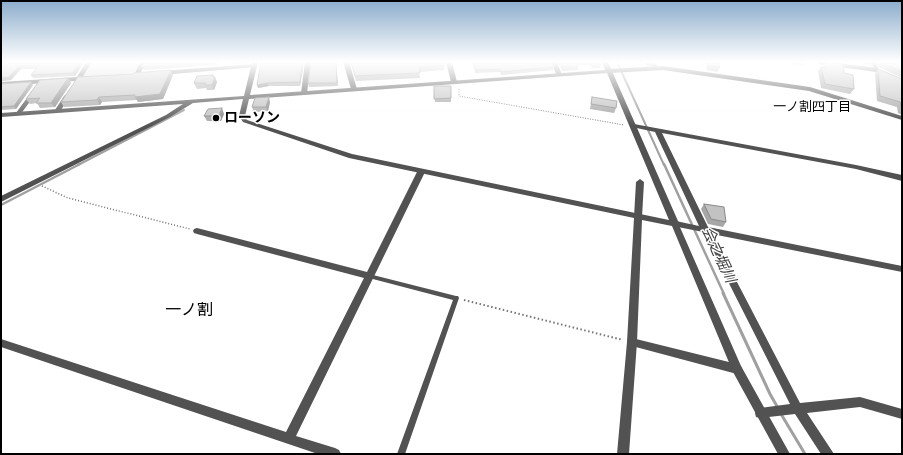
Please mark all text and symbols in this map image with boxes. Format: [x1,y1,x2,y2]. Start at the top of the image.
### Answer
district label: 一ノ割四丁目 [773,99,851,115]
place label: ローソン [224,110,280,126]
marker: ローソン [211,113,221,123]
water label: 会之堀川 [697,224,739,286]
district label: 一ノ割 [165,301,213,321]

